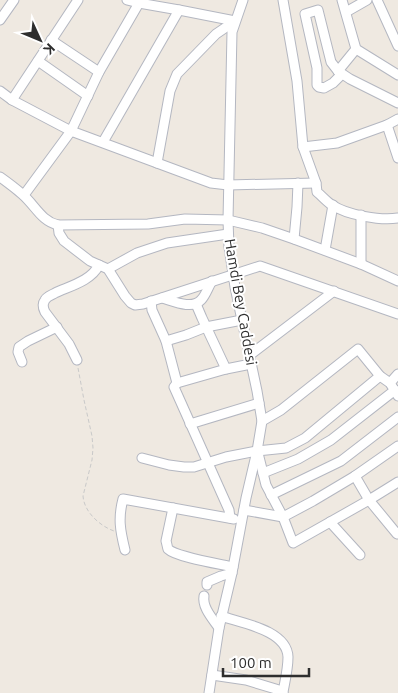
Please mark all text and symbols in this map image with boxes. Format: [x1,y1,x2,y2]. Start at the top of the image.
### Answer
north arrow [15,15,65,65]
text: K [40,40,58,58]
street label: Hamdi Bey Caddesi [221,237,261,367]
scale bar [223,646,309,678]
text: 100 m [230,654,272,671]

